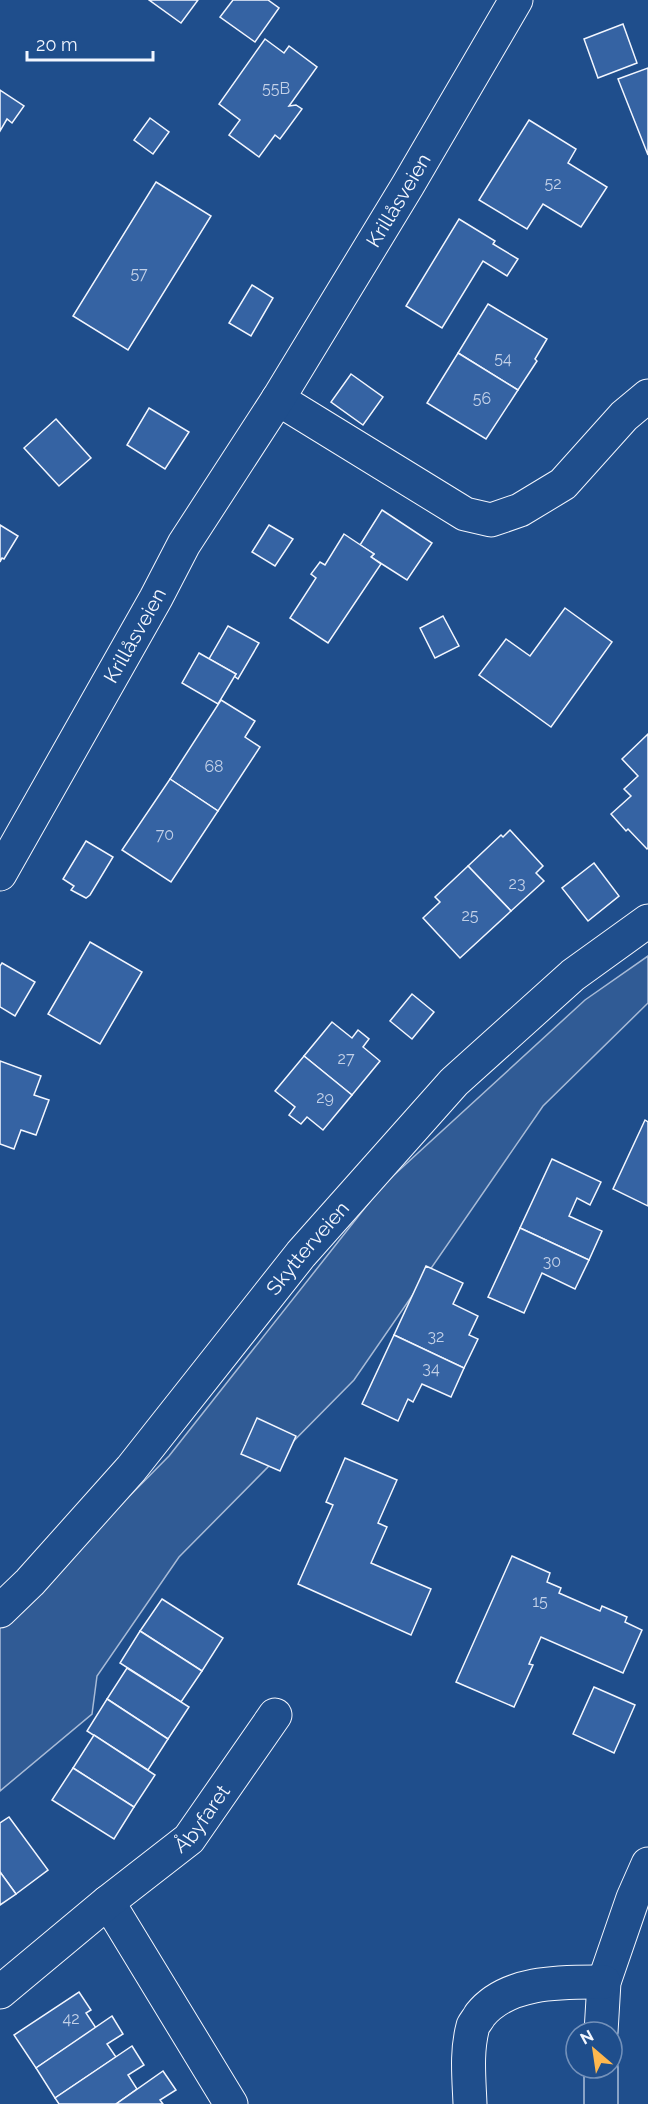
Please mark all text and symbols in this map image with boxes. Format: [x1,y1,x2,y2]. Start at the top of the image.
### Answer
scale bar [27,24,153,62]
text: 20 m [36,34,78,55]
house number: 55B [262,79,290,98]
street label: Krillåsveien [361,149,436,252]
house number: 52 [544,174,562,193]
house number: 57 [130,264,148,283]
house number: 54 [494,349,512,368]
house number: 56 [473,389,491,408]
street label: Krillåsveien [98,584,171,687]
house number: 68 [204,757,224,776]
house number: 70 [156,825,174,844]
house number: 23 [509,874,525,893]
house number: 25 [461,906,479,925]
house number: 27 [338,1049,355,1068]
house number: 29 [316,1088,334,1107]
street label: Skytterveien [261,1196,354,1300]
house number: 30 [543,1252,561,1271]
house number: 32 [428,1327,444,1346]
house number: 34 [422,1359,440,1378]
house number: 15 [532,1592,548,1611]
street label: Åbyfaret [169,1780,235,1858]
house number: 42 [62,2009,80,2028]
north arrow [564,2020,624,2080]
text: N [577,2026,597,2049]

